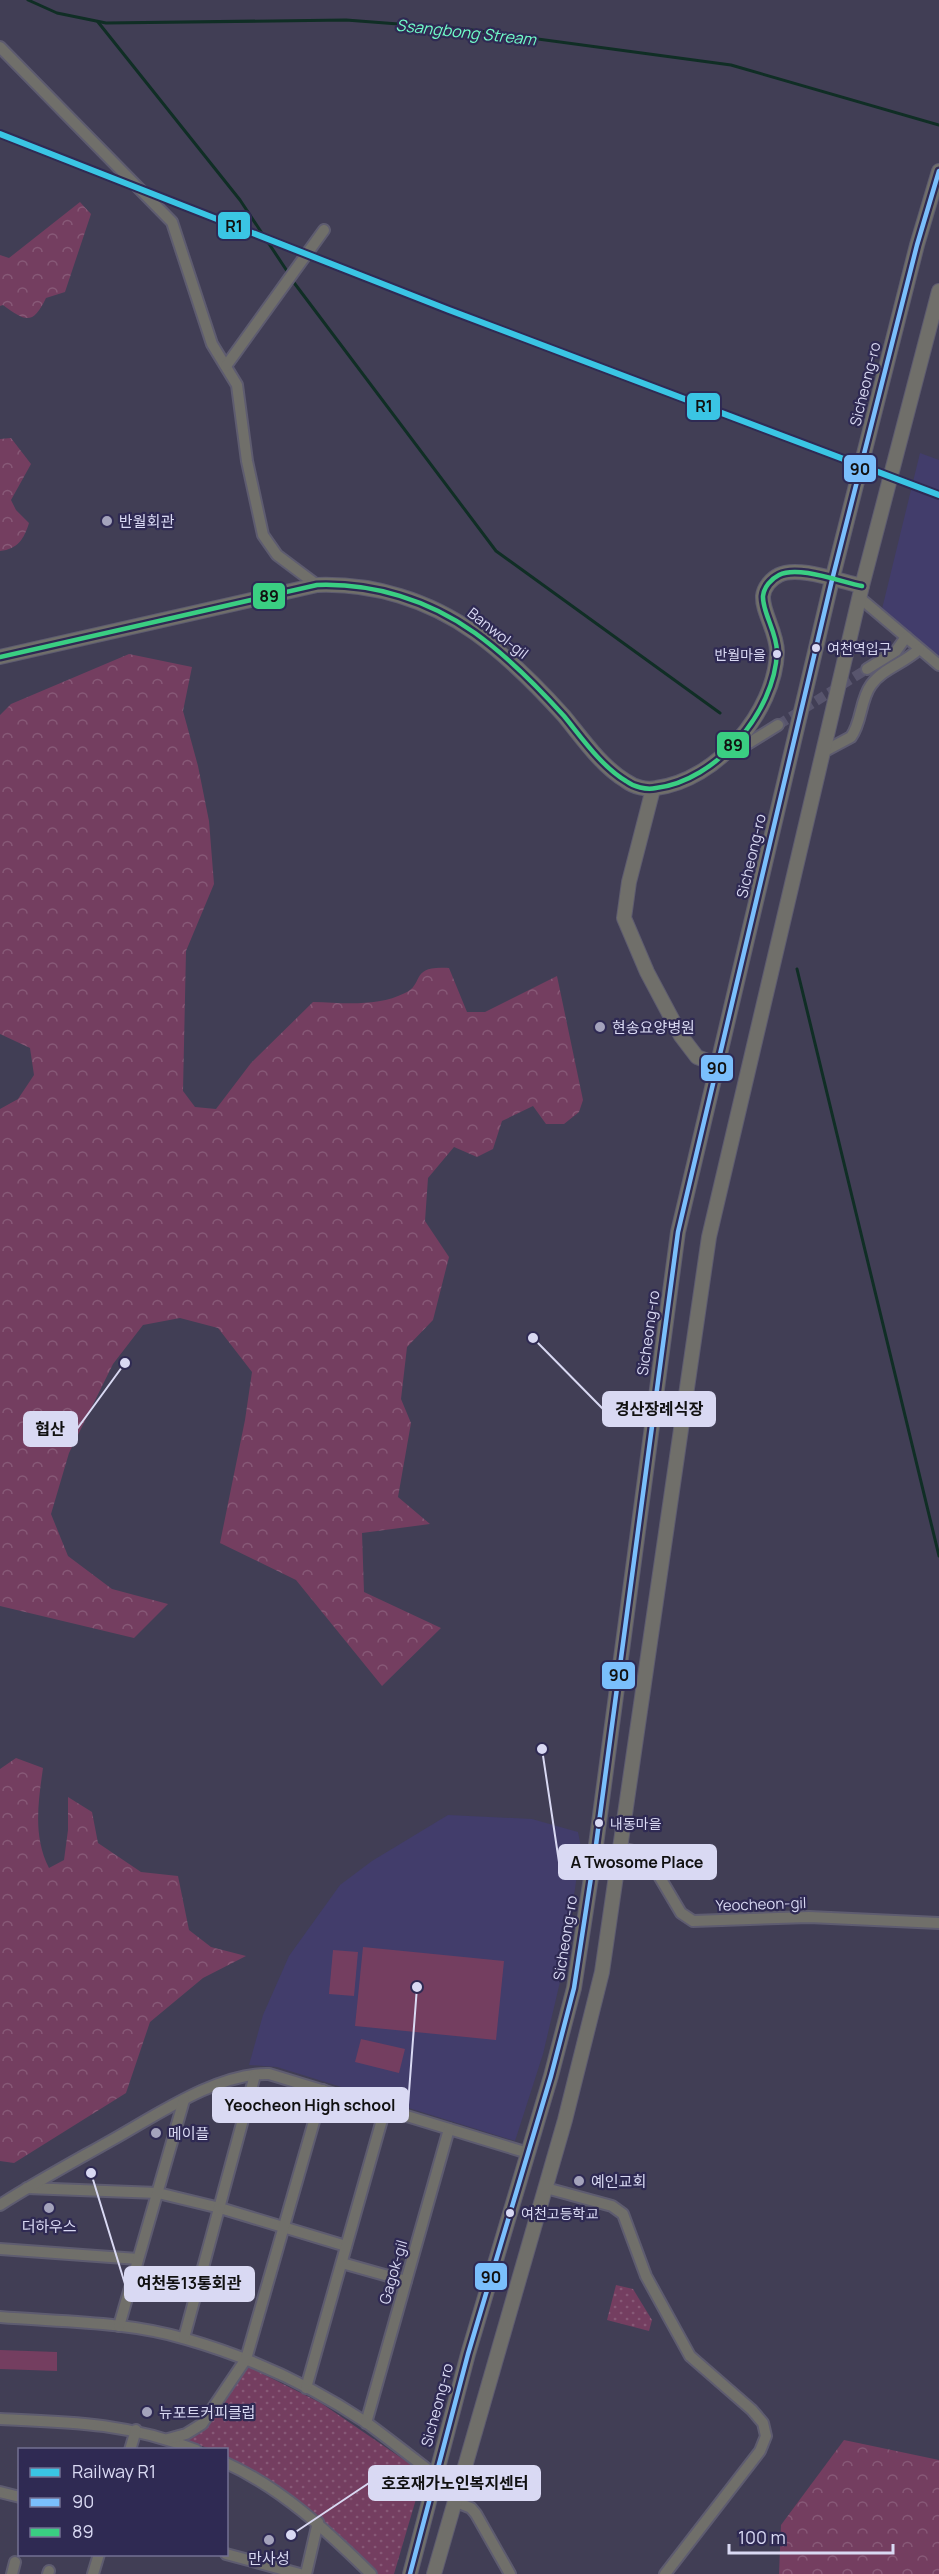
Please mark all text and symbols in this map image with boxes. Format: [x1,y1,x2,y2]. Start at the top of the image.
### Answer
water label: Ssangbong Stream [395,14,539,50]
line badge: R1 [217,211,251,240]
text: R1 [225,215,243,237]
street label: Sicheong-ro [844,340,886,428]
line badge: R1 [686,392,721,421]
text: R1 [695,395,713,417]
line badge: 90 [843,454,877,483]
text: 90 [850,458,870,480]
place label: 반월회관 [119,511,174,532]
marker: 반월회관 [100,514,114,528]
line badge: 89 [252,582,286,610]
text: 89 [259,585,279,607]
street label: Banwol-gil [463,602,533,664]
place label: 여천역입구 [827,639,892,658]
marker: 여천역입구 [810,642,822,654]
place label: 반월마을 [714,645,766,664]
marker: 반월마을 [771,648,783,660]
line badge: 89 [716,731,750,759]
text: 89 [723,734,743,756]
street label: Sicheong-ro [731,812,771,900]
place label: 현송요양병원 [612,1017,695,1038]
marker: 현송요양병원 [593,1020,607,1034]
line badge: 90 [700,1054,734,1082]
text: 90 [707,1057,727,1079]
street label: Sicheong-ro [632,1289,664,1377]
callout: 경산장례식장 [603,1392,715,1426]
text: 경산장례식장 [615,1398,703,1420]
callout: 협산 [24,1412,77,1446]
text: 협산 [35,1418,65,1440]
line badge: 90 [601,1661,636,1690]
text: 90 [609,1664,629,1686]
place label: 내동마을 [610,1814,662,1833]
marker: 내동마을 [593,1817,605,1829]
callout: A Twosome Place [559,1845,716,1879]
text: A Twosome Place [570,1851,704,1873]
street label: Yeocheon-gil [715,1892,807,1916]
street label: Sicheong-ro [548,1894,582,1982]
callout: Yeocheon High school [213,2088,408,2122]
text: Yeocheon High school [224,2094,396,2116]
place label: 메이플 [168,2123,209,2144]
marker: 메이플 [149,2126,163,2140]
place label: 예인교회 [591,2171,646,2192]
marker: 예인교회 [572,2174,586,2188]
marker: 더하우스 [42,2201,56,2215]
place label: 여천고등학교 [521,2204,598,2223]
marker: 여천고등학교 [504,2207,516,2219]
place label: 더하우스 [21,2216,77,2237]
street label: Gagok-gil [374,2237,412,2307]
line badge: 90 [474,2262,508,2291]
text: 90 [481,2266,501,2288]
callout: 여천동13통회관 [125,2267,254,2301]
text: 여천동13통회관 [137,2272,242,2294]
street label: Sicheong-ro [416,2361,458,2449]
place label: 뉴포트커피클럽 [159,2402,256,2423]
marker: 뉴포트커피클럽 [140,2405,154,2419]
legend [18,2448,228,2556]
text: Railway R1 [72,2459,156,2483]
callout: 호호재가노인복지센터 [369,2466,540,2500]
text: 호호재가노인복지센터 [381,2472,529,2494]
text: 90 [72,2489,94,2513]
scale bar [729,2517,892,2555]
text: 89 [72,2519,94,2543]
text: 100 m [738,2525,786,2549]
marker: 만사성 [262,2533,276,2547]
place label: 만사성 [248,2548,290,2569]

